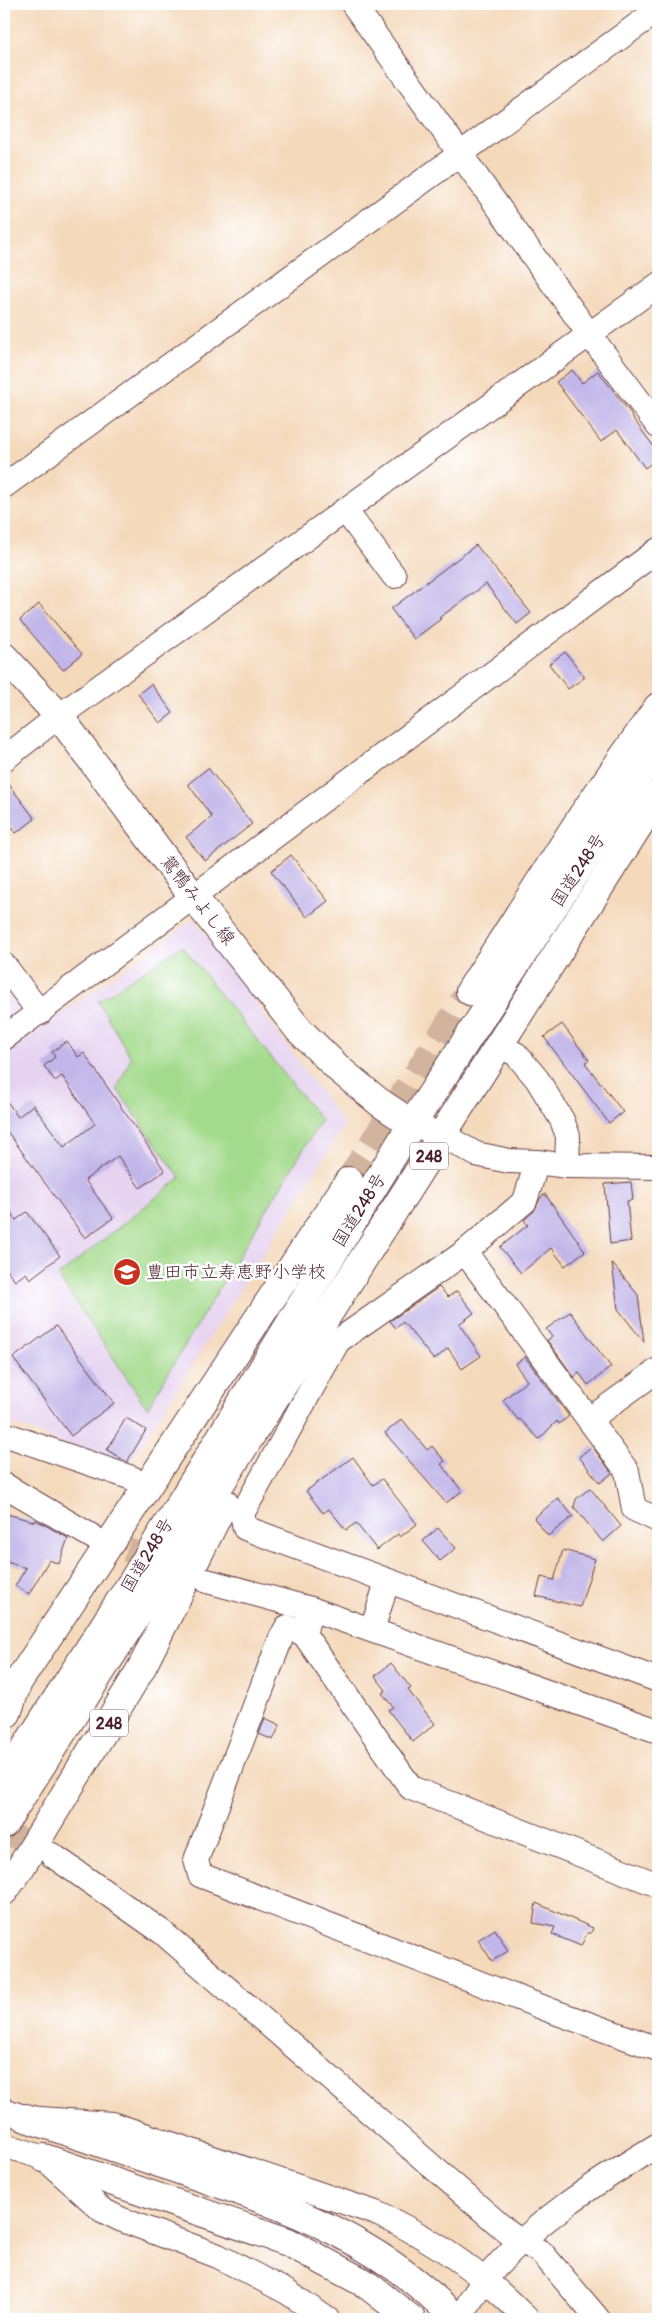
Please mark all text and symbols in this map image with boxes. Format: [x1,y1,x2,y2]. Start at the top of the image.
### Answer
street label: 国道248号 [546,829,611,912]
street label: 鴛鴨みよし線 [155,851,240,950]
road number: 248 [410,1142,448,1170]
street label: 国道248号 [328,1169,391,1252]
school or university icon: 豊田市立寿恵野小学校 [112,1257,142,1287]
place label: 豊田市立寿恵野小学校 [146,1261,326,1284]
street label: 国道248号 [116,1514,179,1597]
road number: 248 [90,1710,128,1736]

